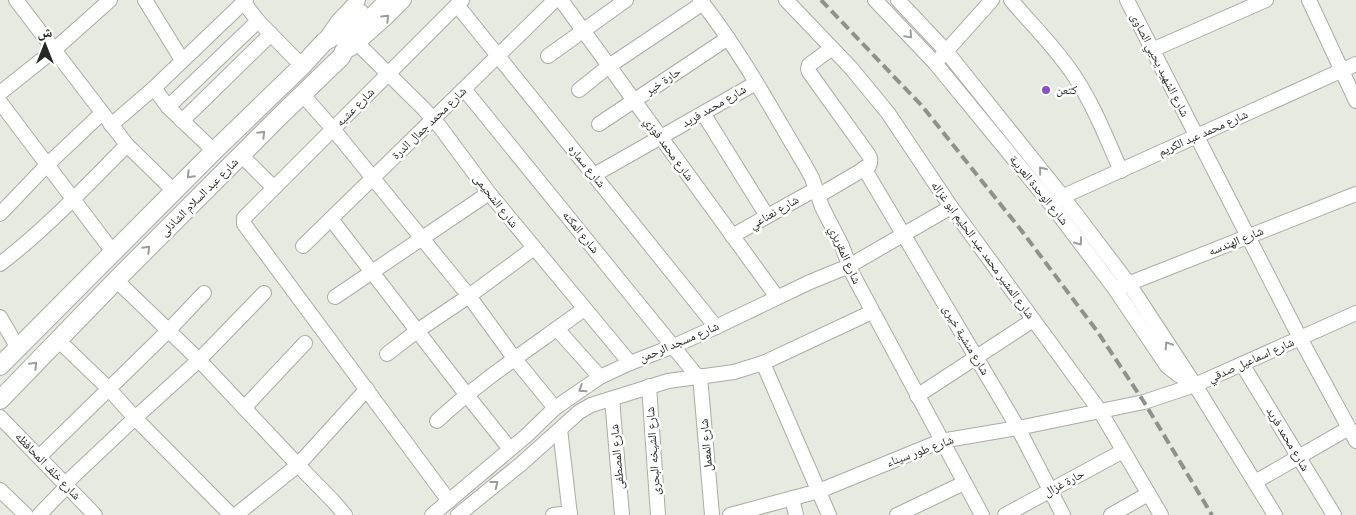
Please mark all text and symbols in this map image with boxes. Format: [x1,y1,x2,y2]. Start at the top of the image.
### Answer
street label: شارع الشهيد يحيي الصاوى [1125,10,1193,121]
one-way arrow [381,15,390,24]
north arrow [20,20,70,70]
text: ش [38,23,53,41]
one-way arrow [903,30,912,39]
street label: حارة خير [641,63,684,99]
street label: شارع محمد فريد [679,81,749,131]
place label: كتعن [1056,82,1077,98]
street label: شارع محمد جمال الدرة [388,83,470,163]
street label: شارع عشبه [332,84,378,130]
marker: كتعن [1040,84,1052,96]
street label: شارع محمد عبد الكريم [1156,106,1250,160]
street label: شارع محمد فوزي [639,114,698,185]
one-way arrow [257,130,266,139]
street label: شارع سماره [565,141,609,191]
street label: شارع الوحدة العربية [1006,152,1072,228]
street label: شارع عبد السلام الشاذلى [156,154,242,240]
one-way arrow [1039,167,1047,176]
one-way arrow [187,169,196,178]
street label: شارع الشحيمى [470,171,522,231]
street label: شارع المشير محمد عبد الحليم ابو غزاله [928,178,1038,322]
street label: شارع نعناعي [746,191,803,234]
street label: شارع المكنه [559,207,603,257]
street label: شارع الهندسه [1206,223,1266,259]
street label: شارع المقريزي [823,224,865,287]
one-way arrow [1073,236,1082,246]
one-way arrow [142,245,151,254]
street label: شارع منشية خيرى [939,302,993,378]
street label: شارع مسجد الرحمن [637,318,721,366]
street label: شارع اسماعيل صدقي [1205,334,1298,388]
one-way arrow [1164,341,1174,350]
one-way arrow [28,362,37,371]
one-way arrow [579,382,588,392]
street label: شارع محمد فريد [1263,404,1313,474]
street label: شارع الشيخه البحرى [642,406,664,496]
street label: شارع المعمل [696,418,716,472]
street label: شارع المصطفى [606,423,628,490]
street label: شارع خلف المحافظه [12,429,84,503]
street label: شارع طور سيناء [884,431,956,471]
street label: حارة غزال [1041,465,1087,500]
one-way arrow [490,481,499,490]

